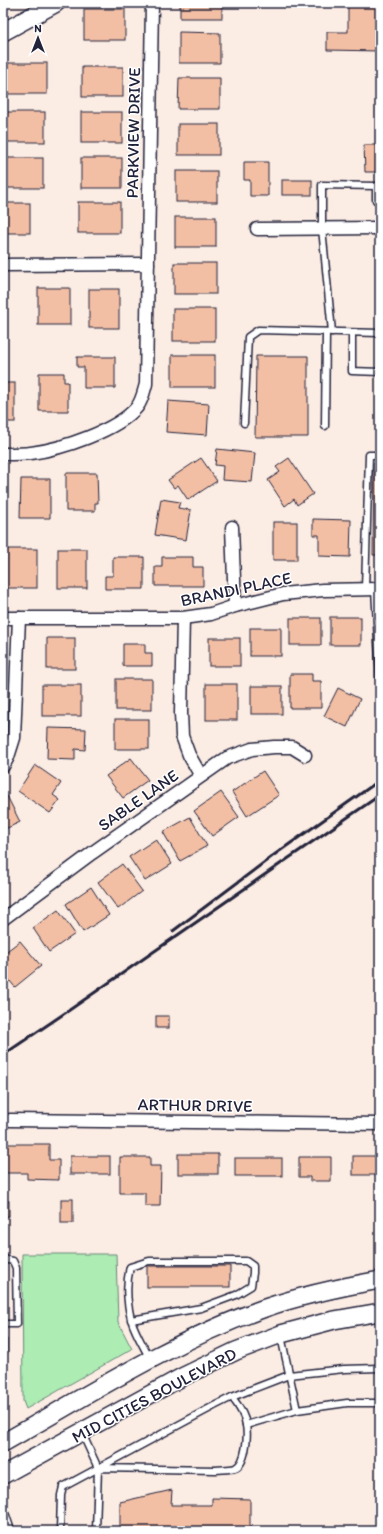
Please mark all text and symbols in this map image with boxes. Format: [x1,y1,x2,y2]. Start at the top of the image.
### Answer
north arrow [18,18,58,58]
text: N [34,22,42,35]
street label: PARKVIEW DRIVE [122,67,144,199]
street label: BRANDI PLACE [179,567,293,611]
street label: SABLE LANE [94,765,182,835]
street label: ARTHUR DRIVE [137,1094,253,1116]
street label: MID CITIES BOULEVARD [68,1343,240,1447]

